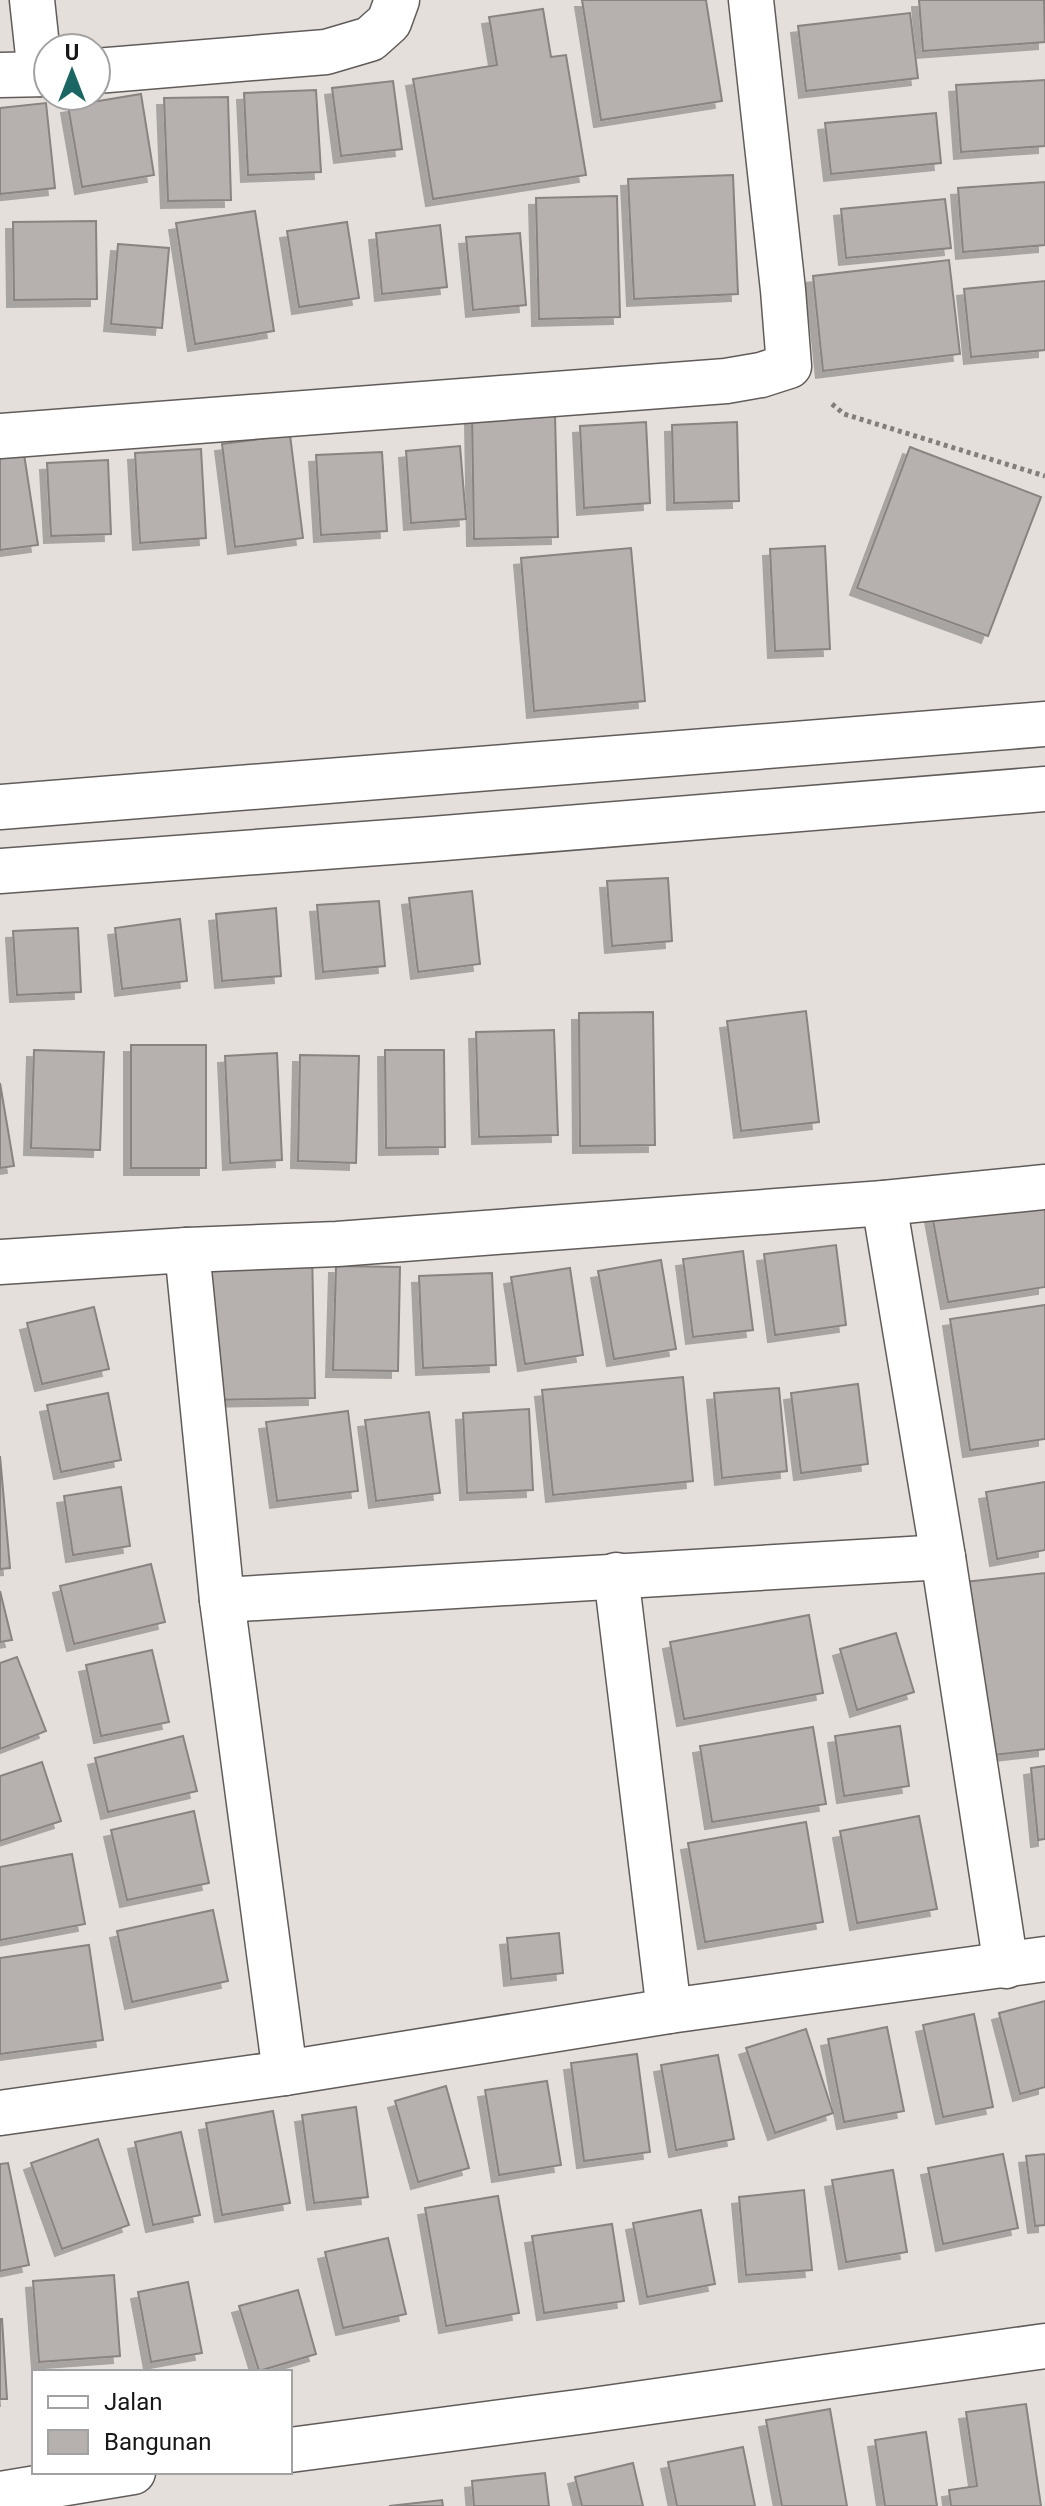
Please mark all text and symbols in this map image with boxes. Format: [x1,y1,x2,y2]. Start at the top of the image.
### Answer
north arrow [32,32,112,112]
text: U [65,40,79,65]
legend [32,2370,292,2474]
text: Jalan [104,2388,162,2416]
text: Bangunan [104,2428,212,2456]

